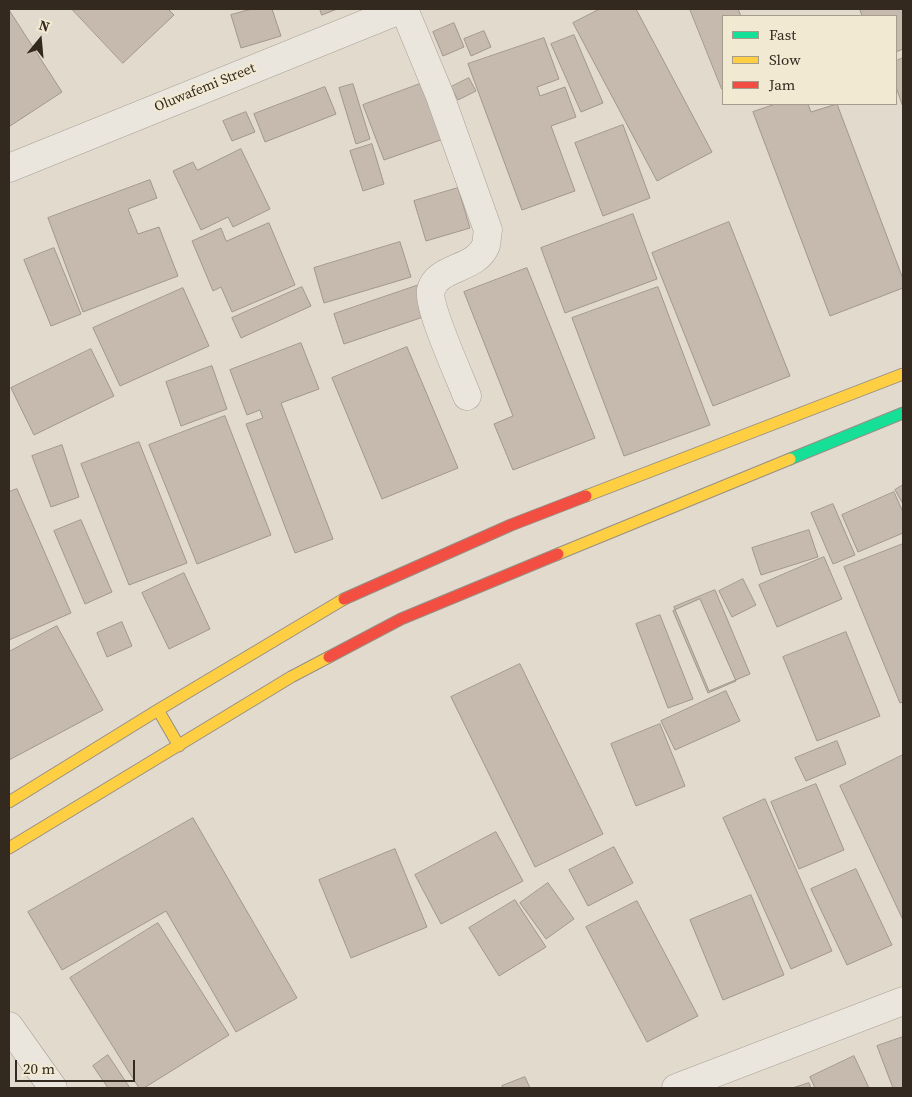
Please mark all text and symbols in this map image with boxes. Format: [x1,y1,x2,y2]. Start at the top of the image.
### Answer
north arrow [15,15,65,65]
text: N [37,15,52,37]
legend [722,15,897,105]
text: Fast [769,24,796,45]
text: Slow [769,49,801,70]
street label: Oluwafemi Street [152,60,258,116]
text: Jam [769,74,795,95]
scale bar [18,1050,138,1082]
text: 20 m [23,1058,55,1079]

